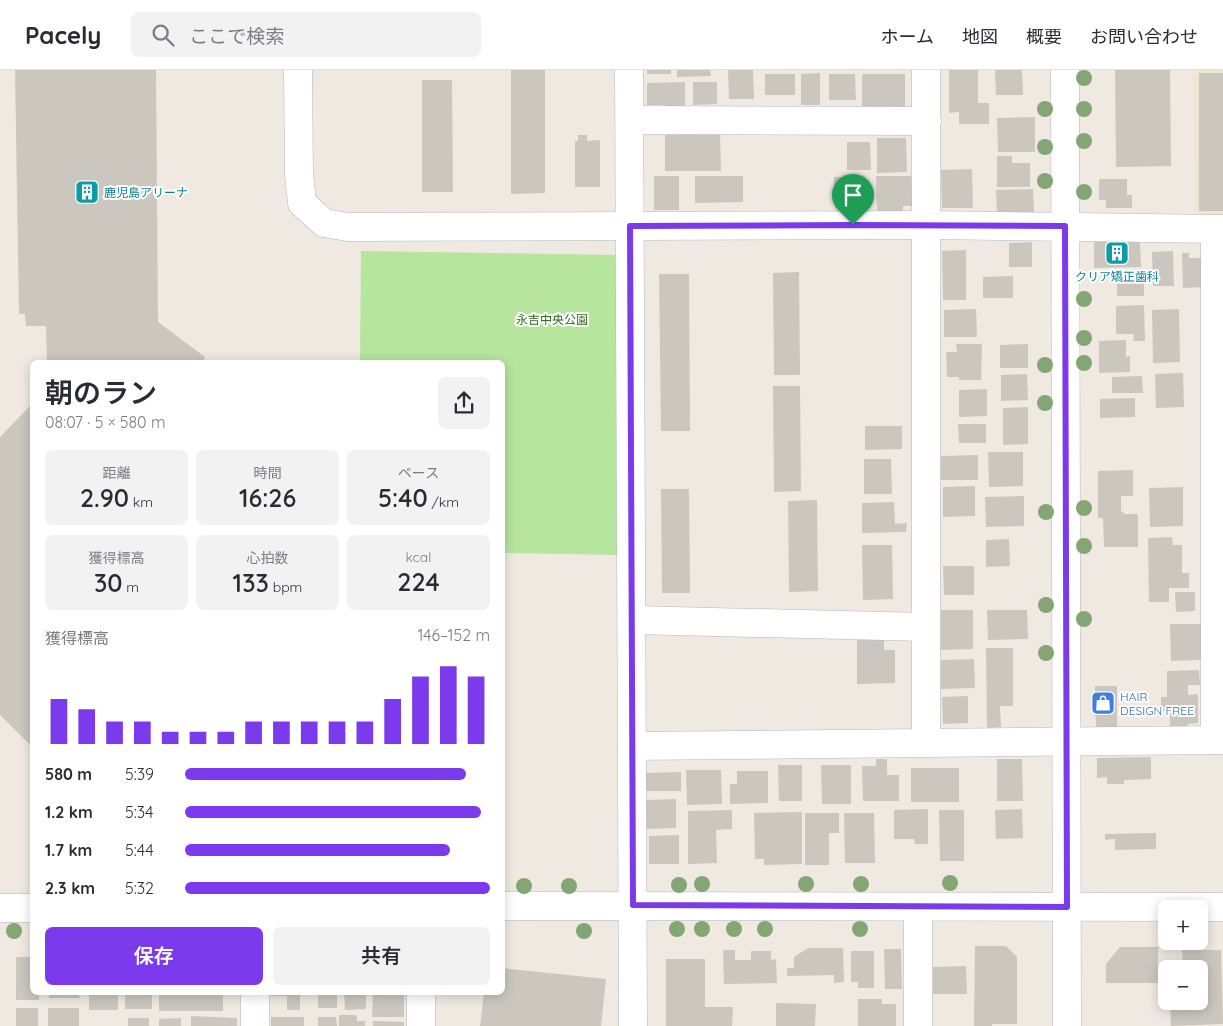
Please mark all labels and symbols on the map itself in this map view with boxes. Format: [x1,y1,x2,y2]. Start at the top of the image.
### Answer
pin [832,174,874,225]
building icon: 鹿児島アリーナ [74,179,100,205]
place label: 鹿児島アリーナ [104,185,188,200]
building icon: クリア矯正歯科 [1104,240,1130,266]
place label: クリア矯正歯科 [1075,269,1159,284]
park label: 永吉中央公園 [516,312,588,327]
place label: HAIR DESIGN FREE [1120,689,1194,718]
shop icon: HAIR DESIGN FREE [1090,690,1116,716]

